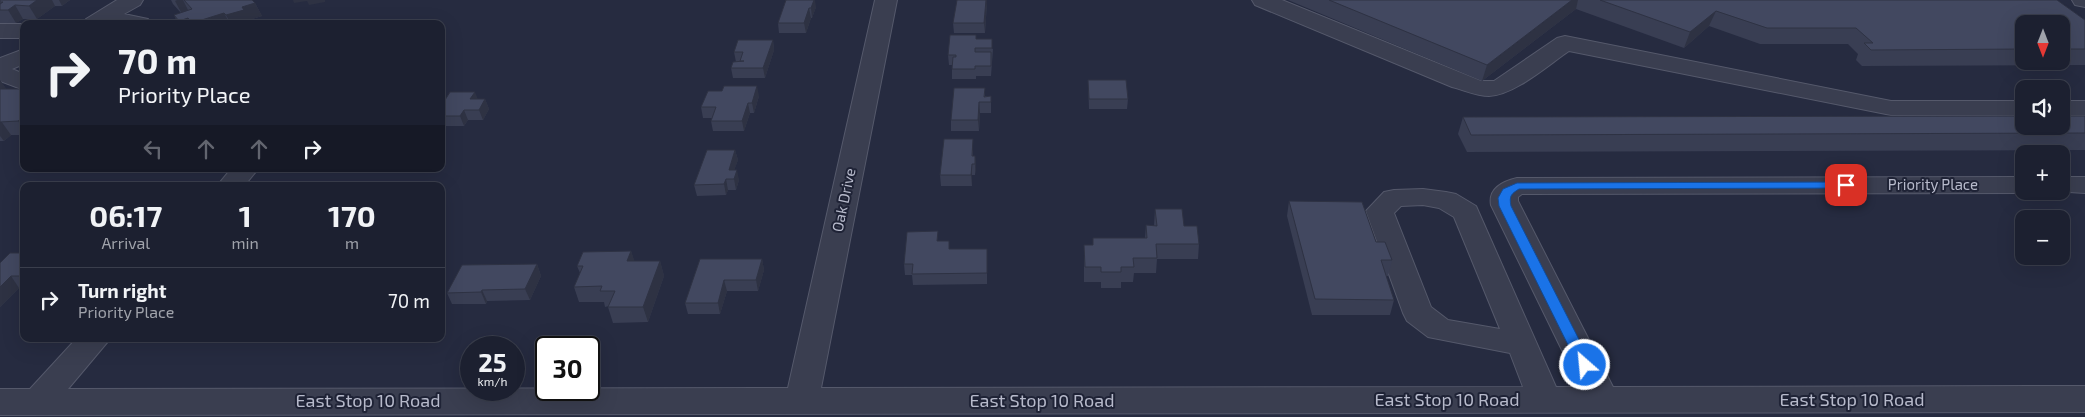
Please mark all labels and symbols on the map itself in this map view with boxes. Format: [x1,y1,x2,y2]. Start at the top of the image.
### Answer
north arrow [2015,15,2070,70]
pin [1825,164,1867,206]
street label: Oak Drive [827,166,859,233]
street label: Priority Place [1888,175,1978,193]
speed limit sign: 30 [535,336,600,401]
position arrow [1558,338,1610,390]
street label: East Stop 10 Road [1375,388,1520,410]
street label: East Stop 10 Road [1780,388,1925,410]
street label: East Stop 10 Road [296,389,441,411]
street label: East Stop 10 Road [970,389,1115,411]

